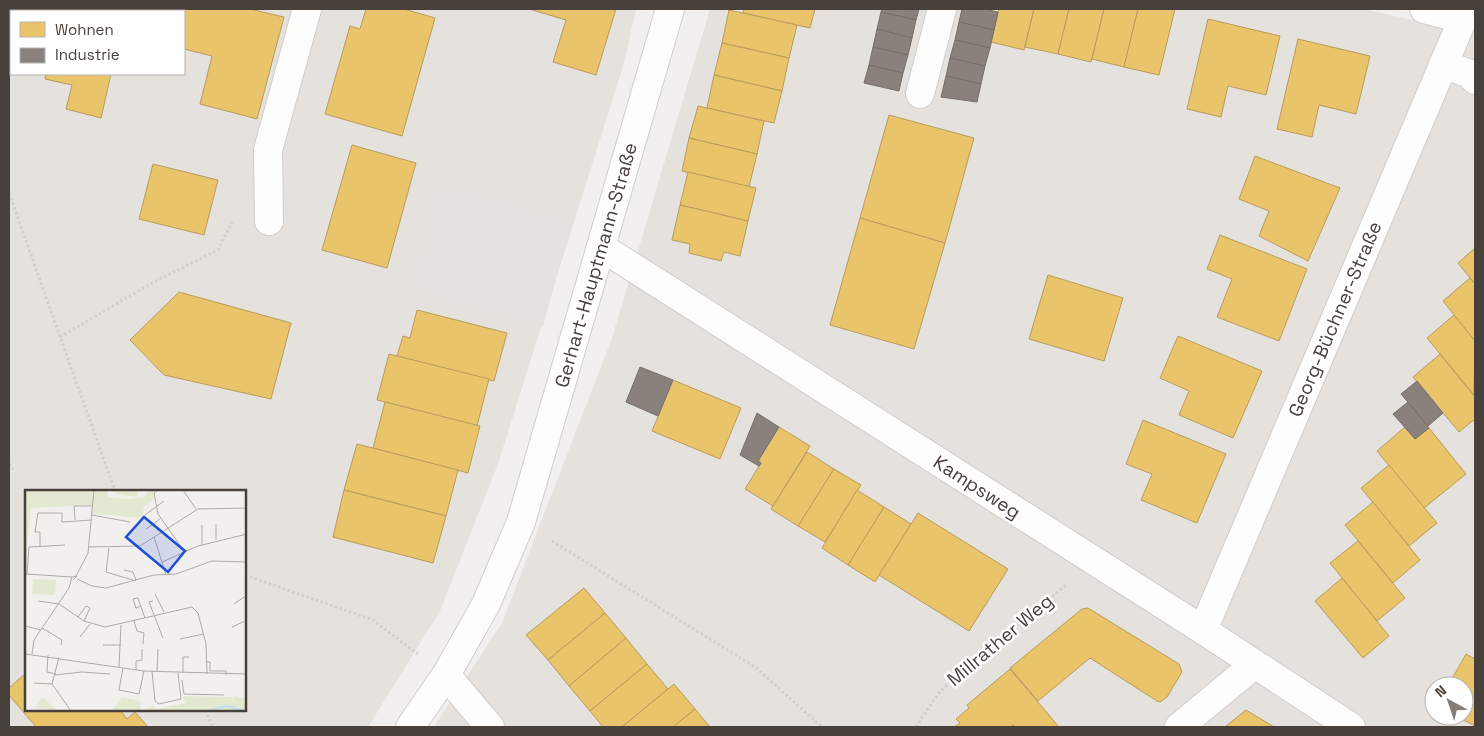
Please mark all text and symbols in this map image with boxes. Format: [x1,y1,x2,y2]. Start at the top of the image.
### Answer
legend [10,10,185,75]
text: Wohnen [55,20,114,39]
text: Industrie [55,45,120,64]
street label: Gerhart-Hauptmann-Straße [549,140,643,390]
street label: Georg-Büchner-Straße [1282,217,1388,421]
street label: Kampsweg [929,449,1025,525]
inset map [25,490,246,711]
street label: Millrather Weg [942,588,1058,692]
north arrow [1424,676,1474,726]
text: N [1431,681,1450,701]

